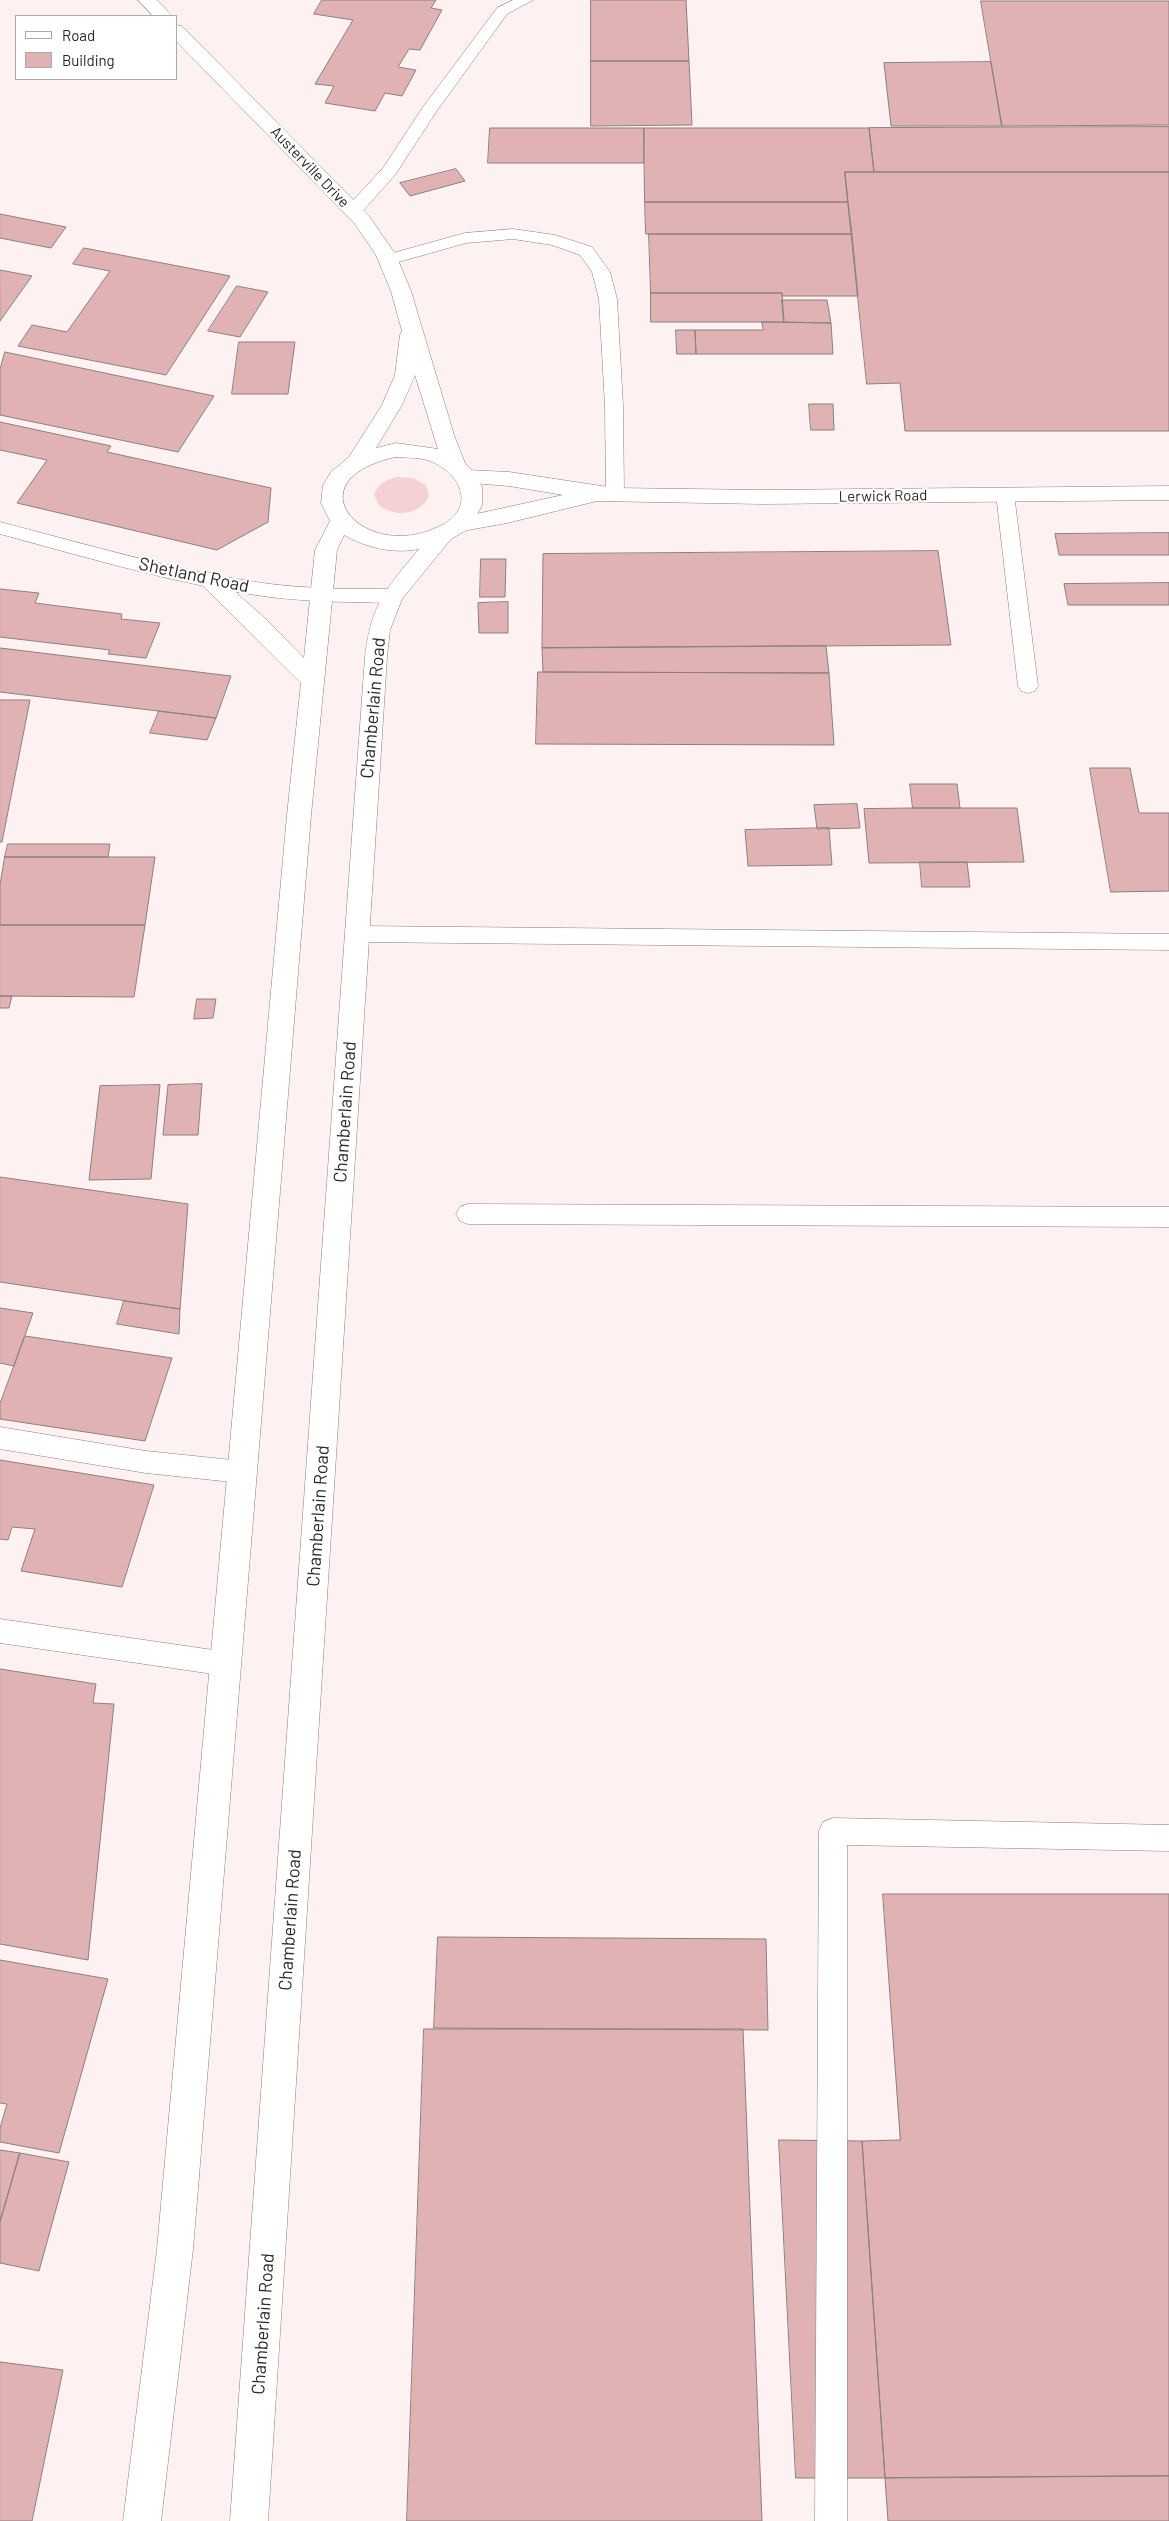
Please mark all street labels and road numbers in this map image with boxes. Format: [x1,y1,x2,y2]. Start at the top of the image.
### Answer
street label: Austerville Drive [267,123,353,211]
street label: Lerwick Road [839,486,927,506]
street label: Shetland Road [137,553,251,597]
street label: Chamberlain Road [356,637,390,779]
street label: Chamberlain Road [329,1041,361,1183]
street label: Chamberlain Road [302,1445,334,1587]
street label: Chamberlain Road [274,1849,306,1991]
street label: Chamberlain Road [247,2253,279,2395]

